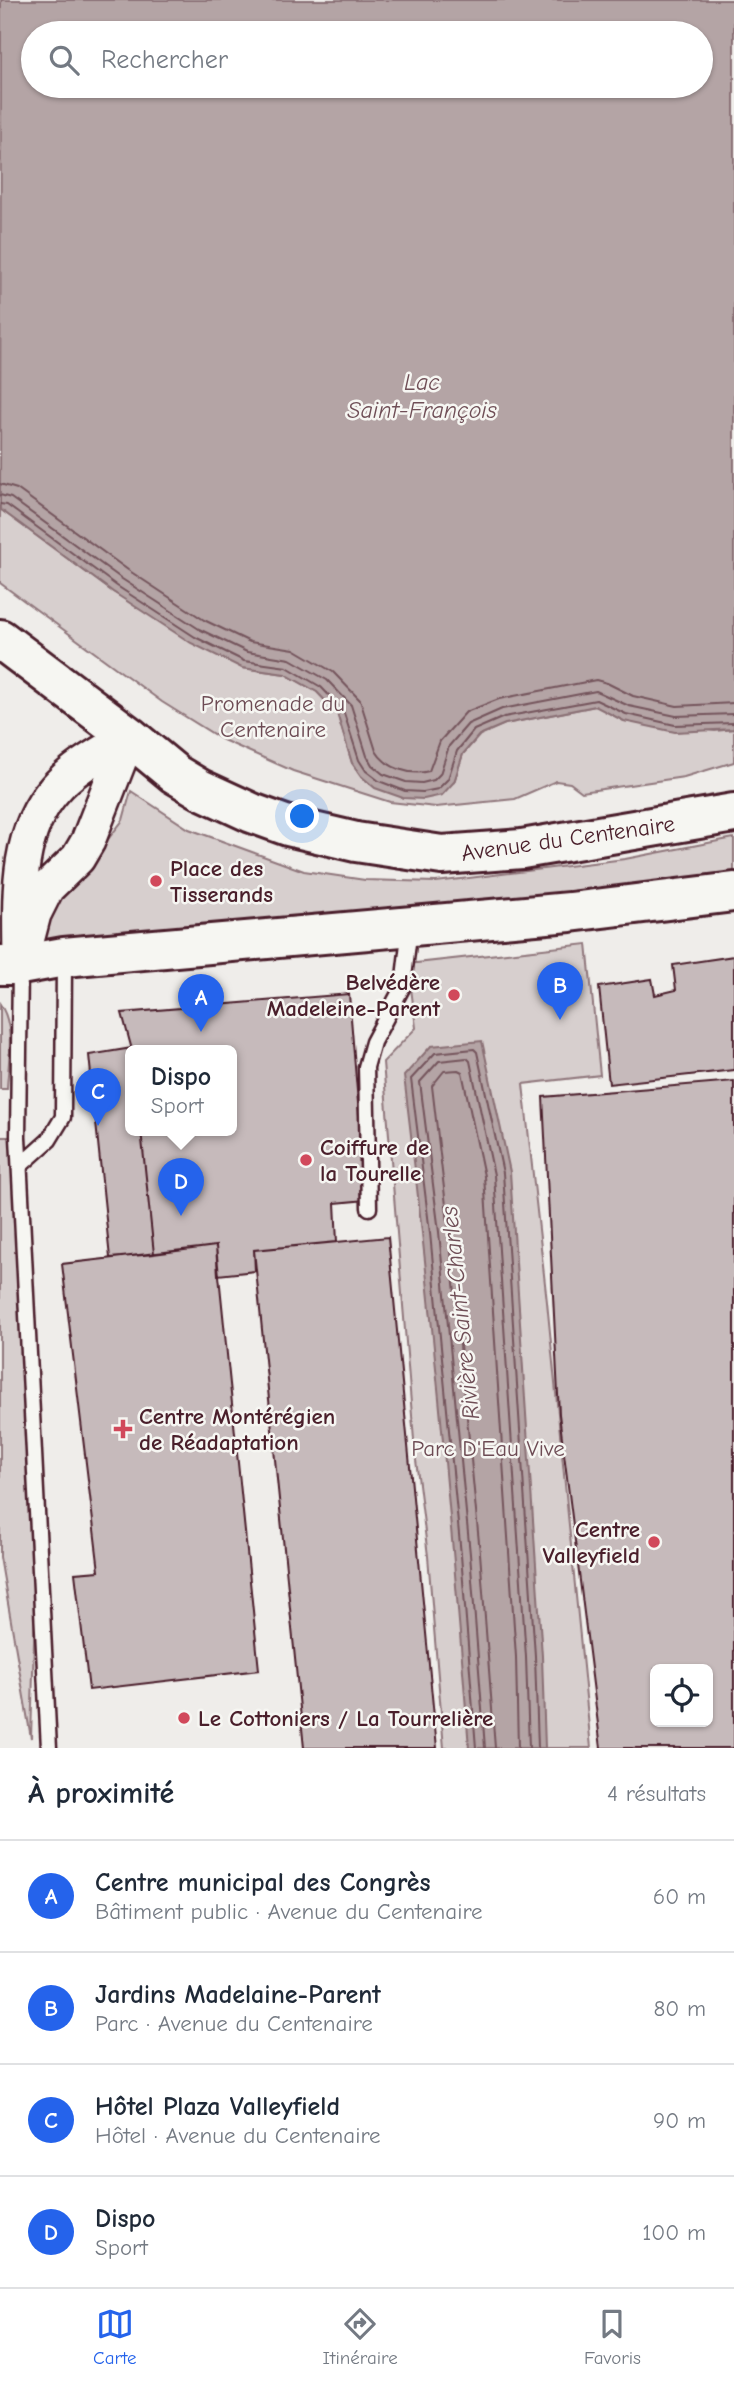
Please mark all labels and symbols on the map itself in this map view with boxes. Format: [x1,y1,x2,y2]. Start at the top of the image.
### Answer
water label: Lac Saint-François [347,368,497,424]
park label: Promenade du Centenaire [201,690,345,743]
your location [285,799,319,833]
street label: Avenue du Centenaire [460,810,676,867]
place label: Place des Tisserands [170,855,273,908]
marker: Place des Tisserands [148,873,164,889]
pin: B [537,962,583,1020]
place label: Belvédère Madeleine-Parent [267,969,440,1022]
pin: A [178,974,224,1032]
marker: Belvédère Madeleine-Parent [446,987,462,1003]
pin: C [75,1068,121,1126]
place label: Coiffure de la Tourelle [320,1134,429,1187]
marker: Coiffure de la Tourelle [298,1152,314,1168]
pin: D [158,1158,204,1216]
water label: Rivière Saint-Charles [435,1205,485,1421]
place label: Centre Montérégien de Réadaptation [139,1403,335,1456]
marker: Centre Montérégien de Réadaptation [113,1419,133,1439]
park label: Parc D'Eau Vive [411,1435,565,1462]
place label: Centre Valleyfield [542,1516,640,1569]
marker: Centre Valleyfield [646,1534,662,1550]
place label: Le Cottoniers / La Tourrelière [198,1705,493,1732]
marker: Le Cottoniers / La Tourrelière [176,1710,192,1726]

